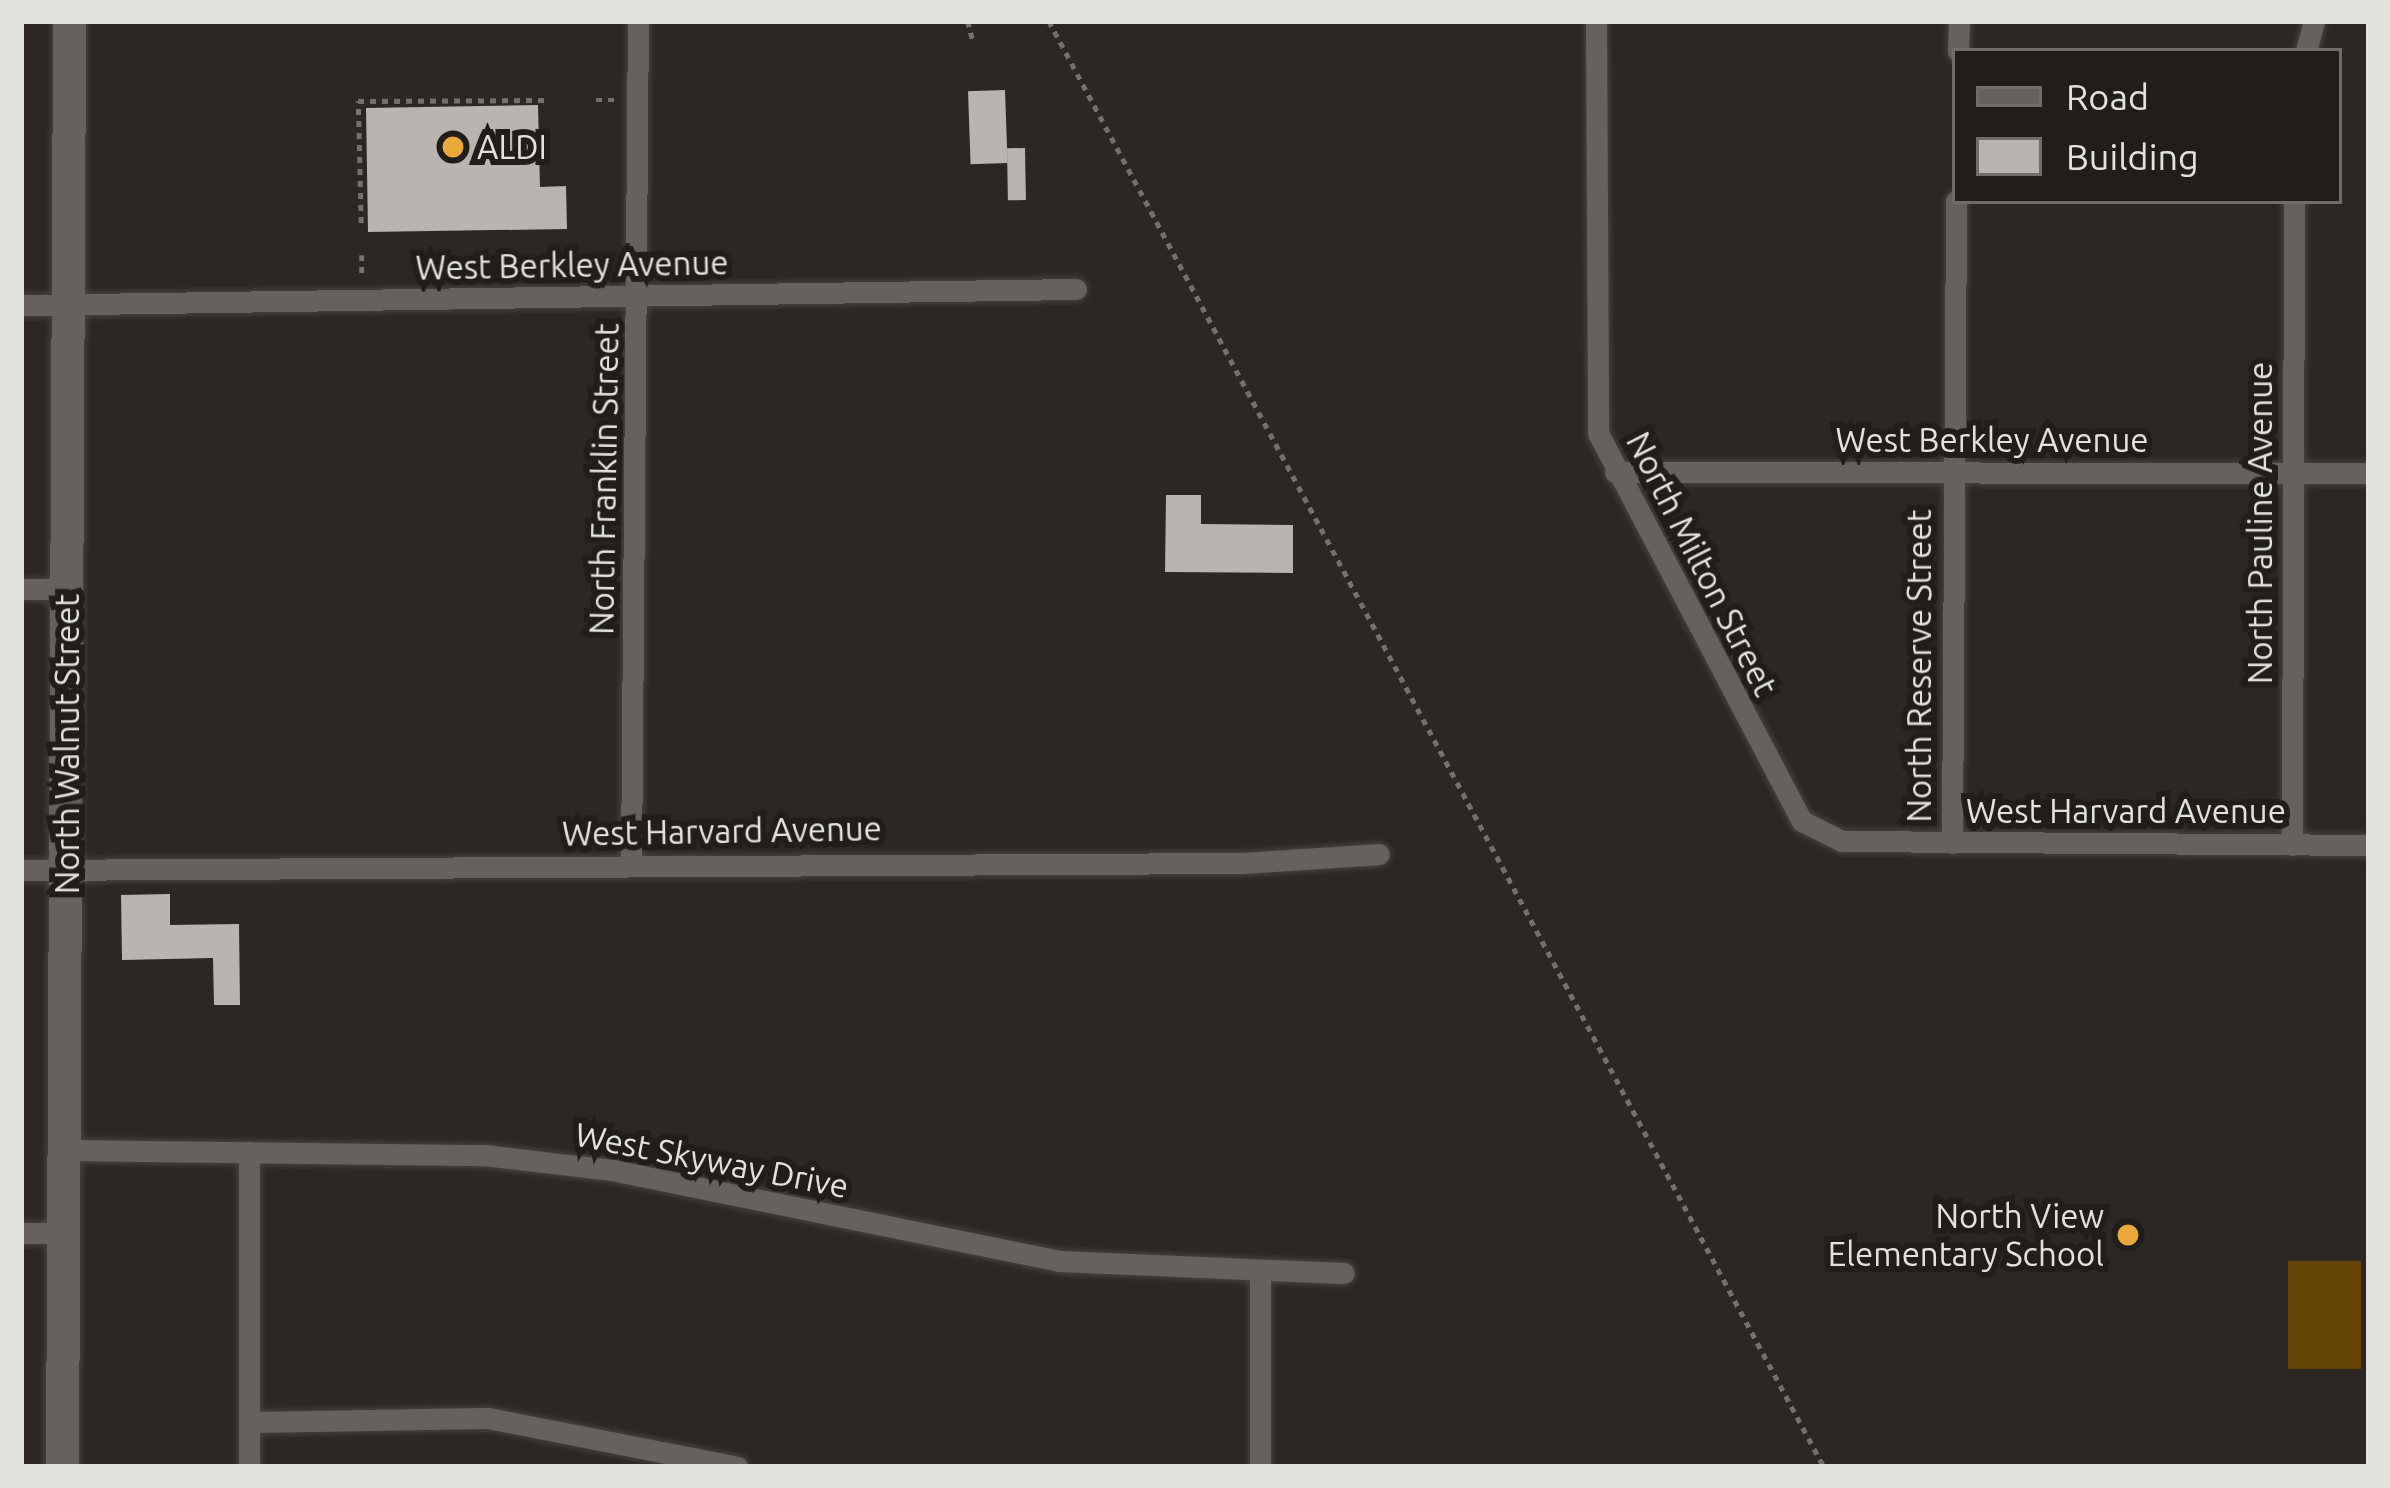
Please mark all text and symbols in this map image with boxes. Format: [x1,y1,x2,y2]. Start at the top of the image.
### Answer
legend [1952,48,2342,204]
text: Road [2066,76,2149,117]
place label: ALDI [477,127,547,167]
marker: ALDI [440,134,466,160]
text: Building [2066,136,2199,177]
street label: West Berkley Avenue [415,242,729,288]
street label: North Franklin Street [581,323,627,635]
street label: North Pauline Avenue [2240,362,2280,684]
street label: West Berkley Avenue [1836,420,2148,460]
street label: North Milton Street [1618,425,1786,703]
street label: North Reserve Street [1899,509,1939,823]
street label: North Walnut Street [47,594,87,894]
street label: West Harvard Avenue [1966,791,2286,831]
street label: West Harvard Avenue [562,808,882,854]
street label: West Skyway Drive [572,1114,852,1206]
place label: North View Elementary School [1828,1196,2104,1274]
marker: North View Elementary School [2115,1222,2141,1248]

